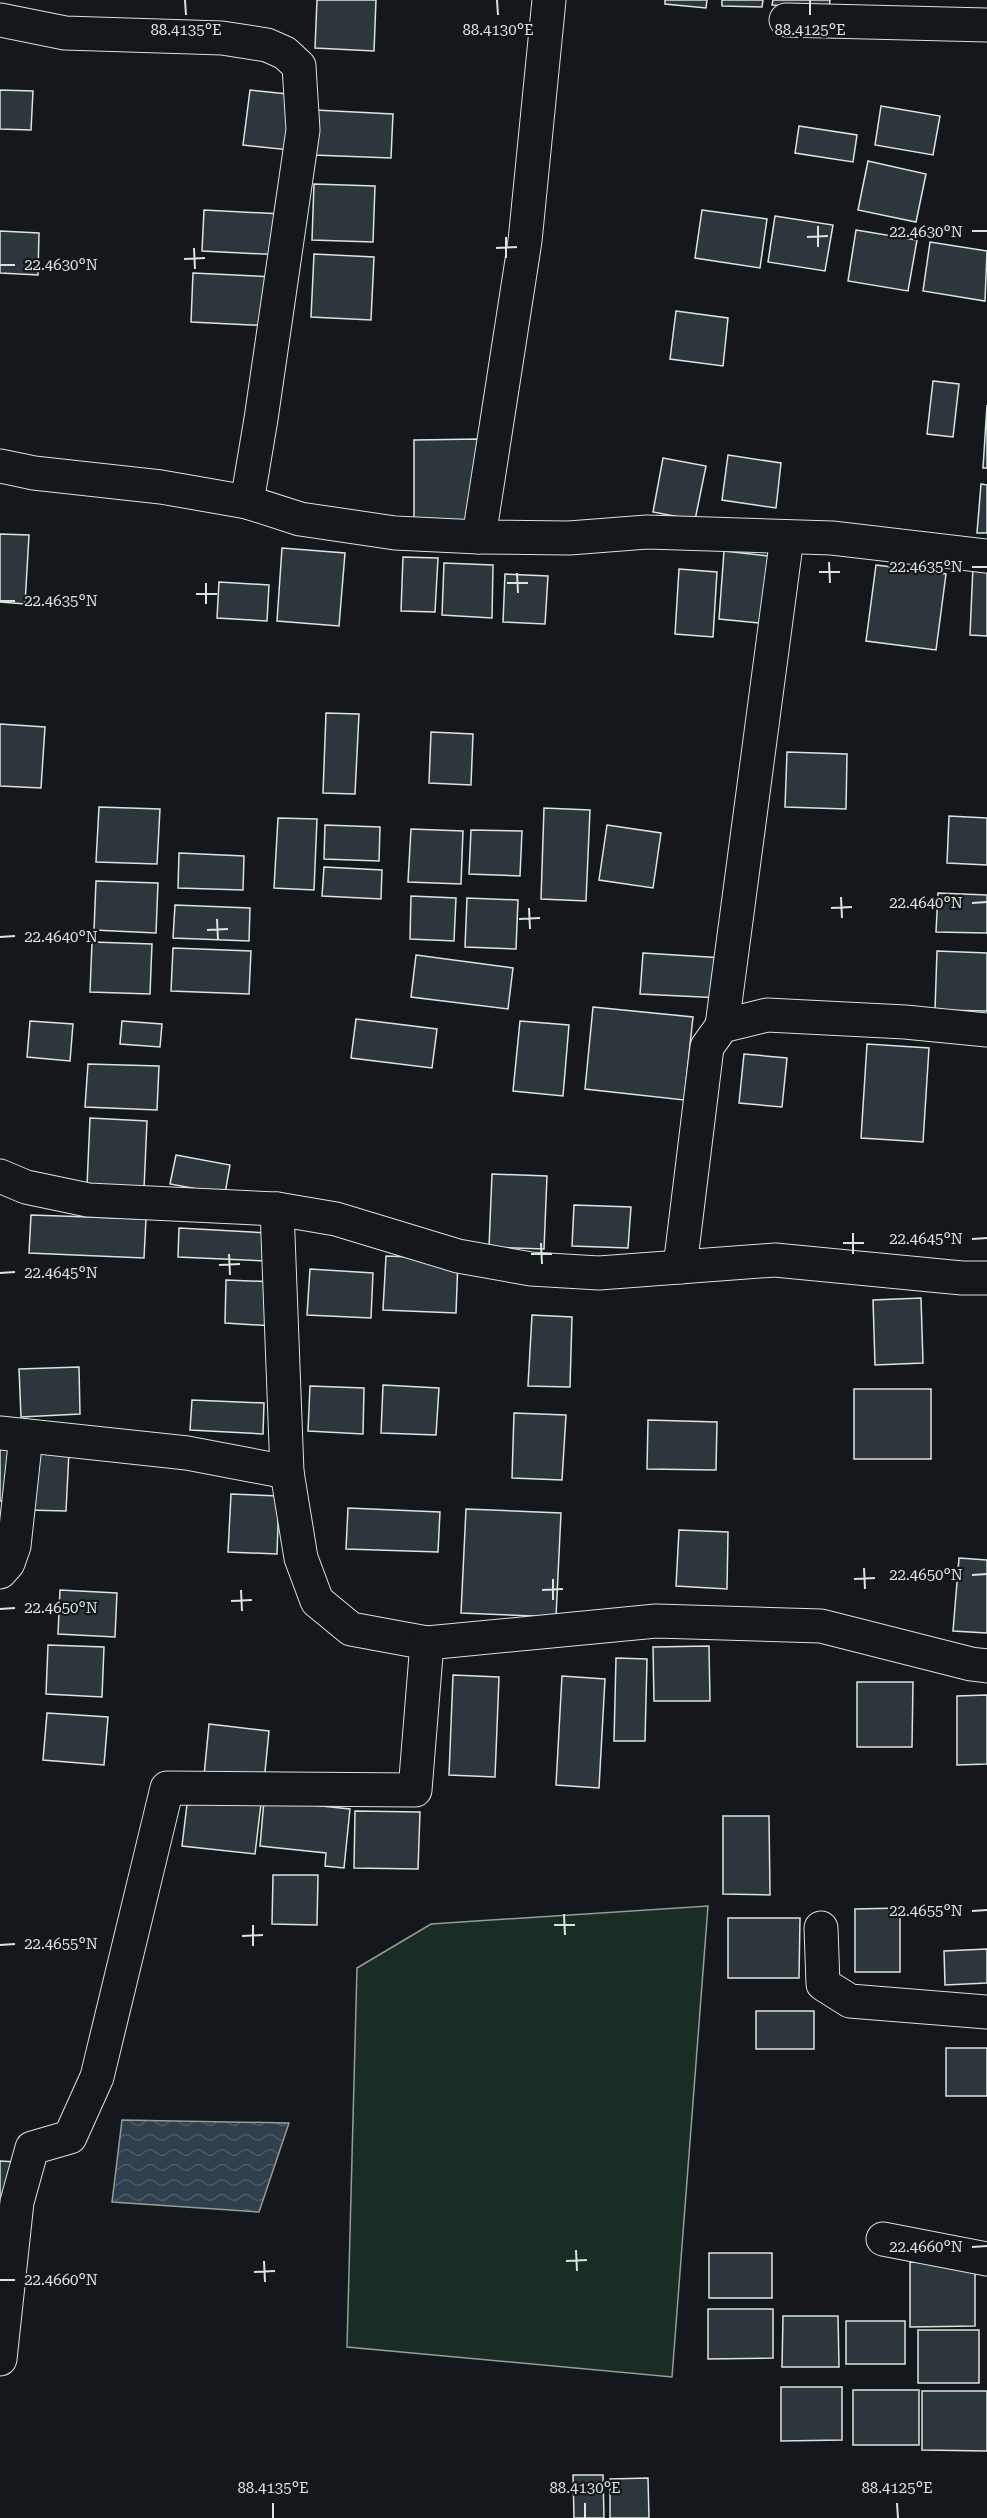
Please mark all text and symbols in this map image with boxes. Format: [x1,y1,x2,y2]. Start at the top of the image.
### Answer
text: 88.4135°E [150,21,222,39]
text: 88.4130°E [462,21,534,39]
text: 88.4125°E [774,21,846,39]
text: 22.4630°N [889,223,963,241]
text: 22.4630°N [24,256,98,274]
text: 22.4635°N [889,558,963,576]
text: 22.4635°N [24,592,98,610]
text: 22.4640°N [889,894,963,912]
text: 22.4640°N [24,928,98,946]
text: 22.4645°N [889,1230,963,1248]
text: 22.4645°N [24,1264,98,1282]
text: 22.4650°N [889,1566,963,1584]
text: 22.4650°N [24,1599,98,1617]
text: 22.4655°N [889,1902,963,1920]
text: 22.4655°N [24,1935,98,1953]
text: 22.4660°N [889,2238,963,2256]
text: 22.4660°N [24,2271,98,2289]
text: 88.4135°E [237,2479,309,2497]
text: 88.4130°E [549,2479,621,2497]
text: 88.4125°E [861,2479,933,2497]

